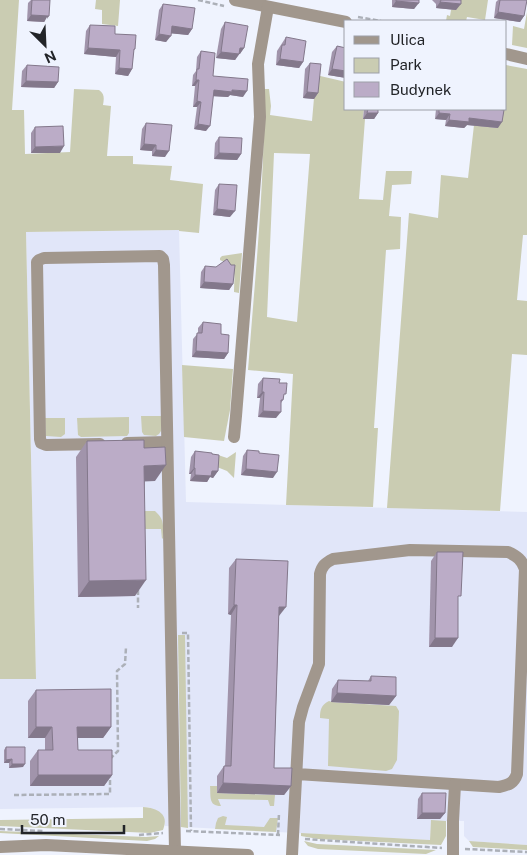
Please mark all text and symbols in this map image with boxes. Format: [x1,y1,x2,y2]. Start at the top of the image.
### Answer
north arrow [20,20,70,70]
legend [344,20,507,110]
text: Ulica [390,31,425,48]
text: N [42,47,59,66]
text: Park [390,56,422,73]
text: Budynek [390,81,451,98]
scale bar [22,802,125,834]
text: 50 m [30,811,65,828]

